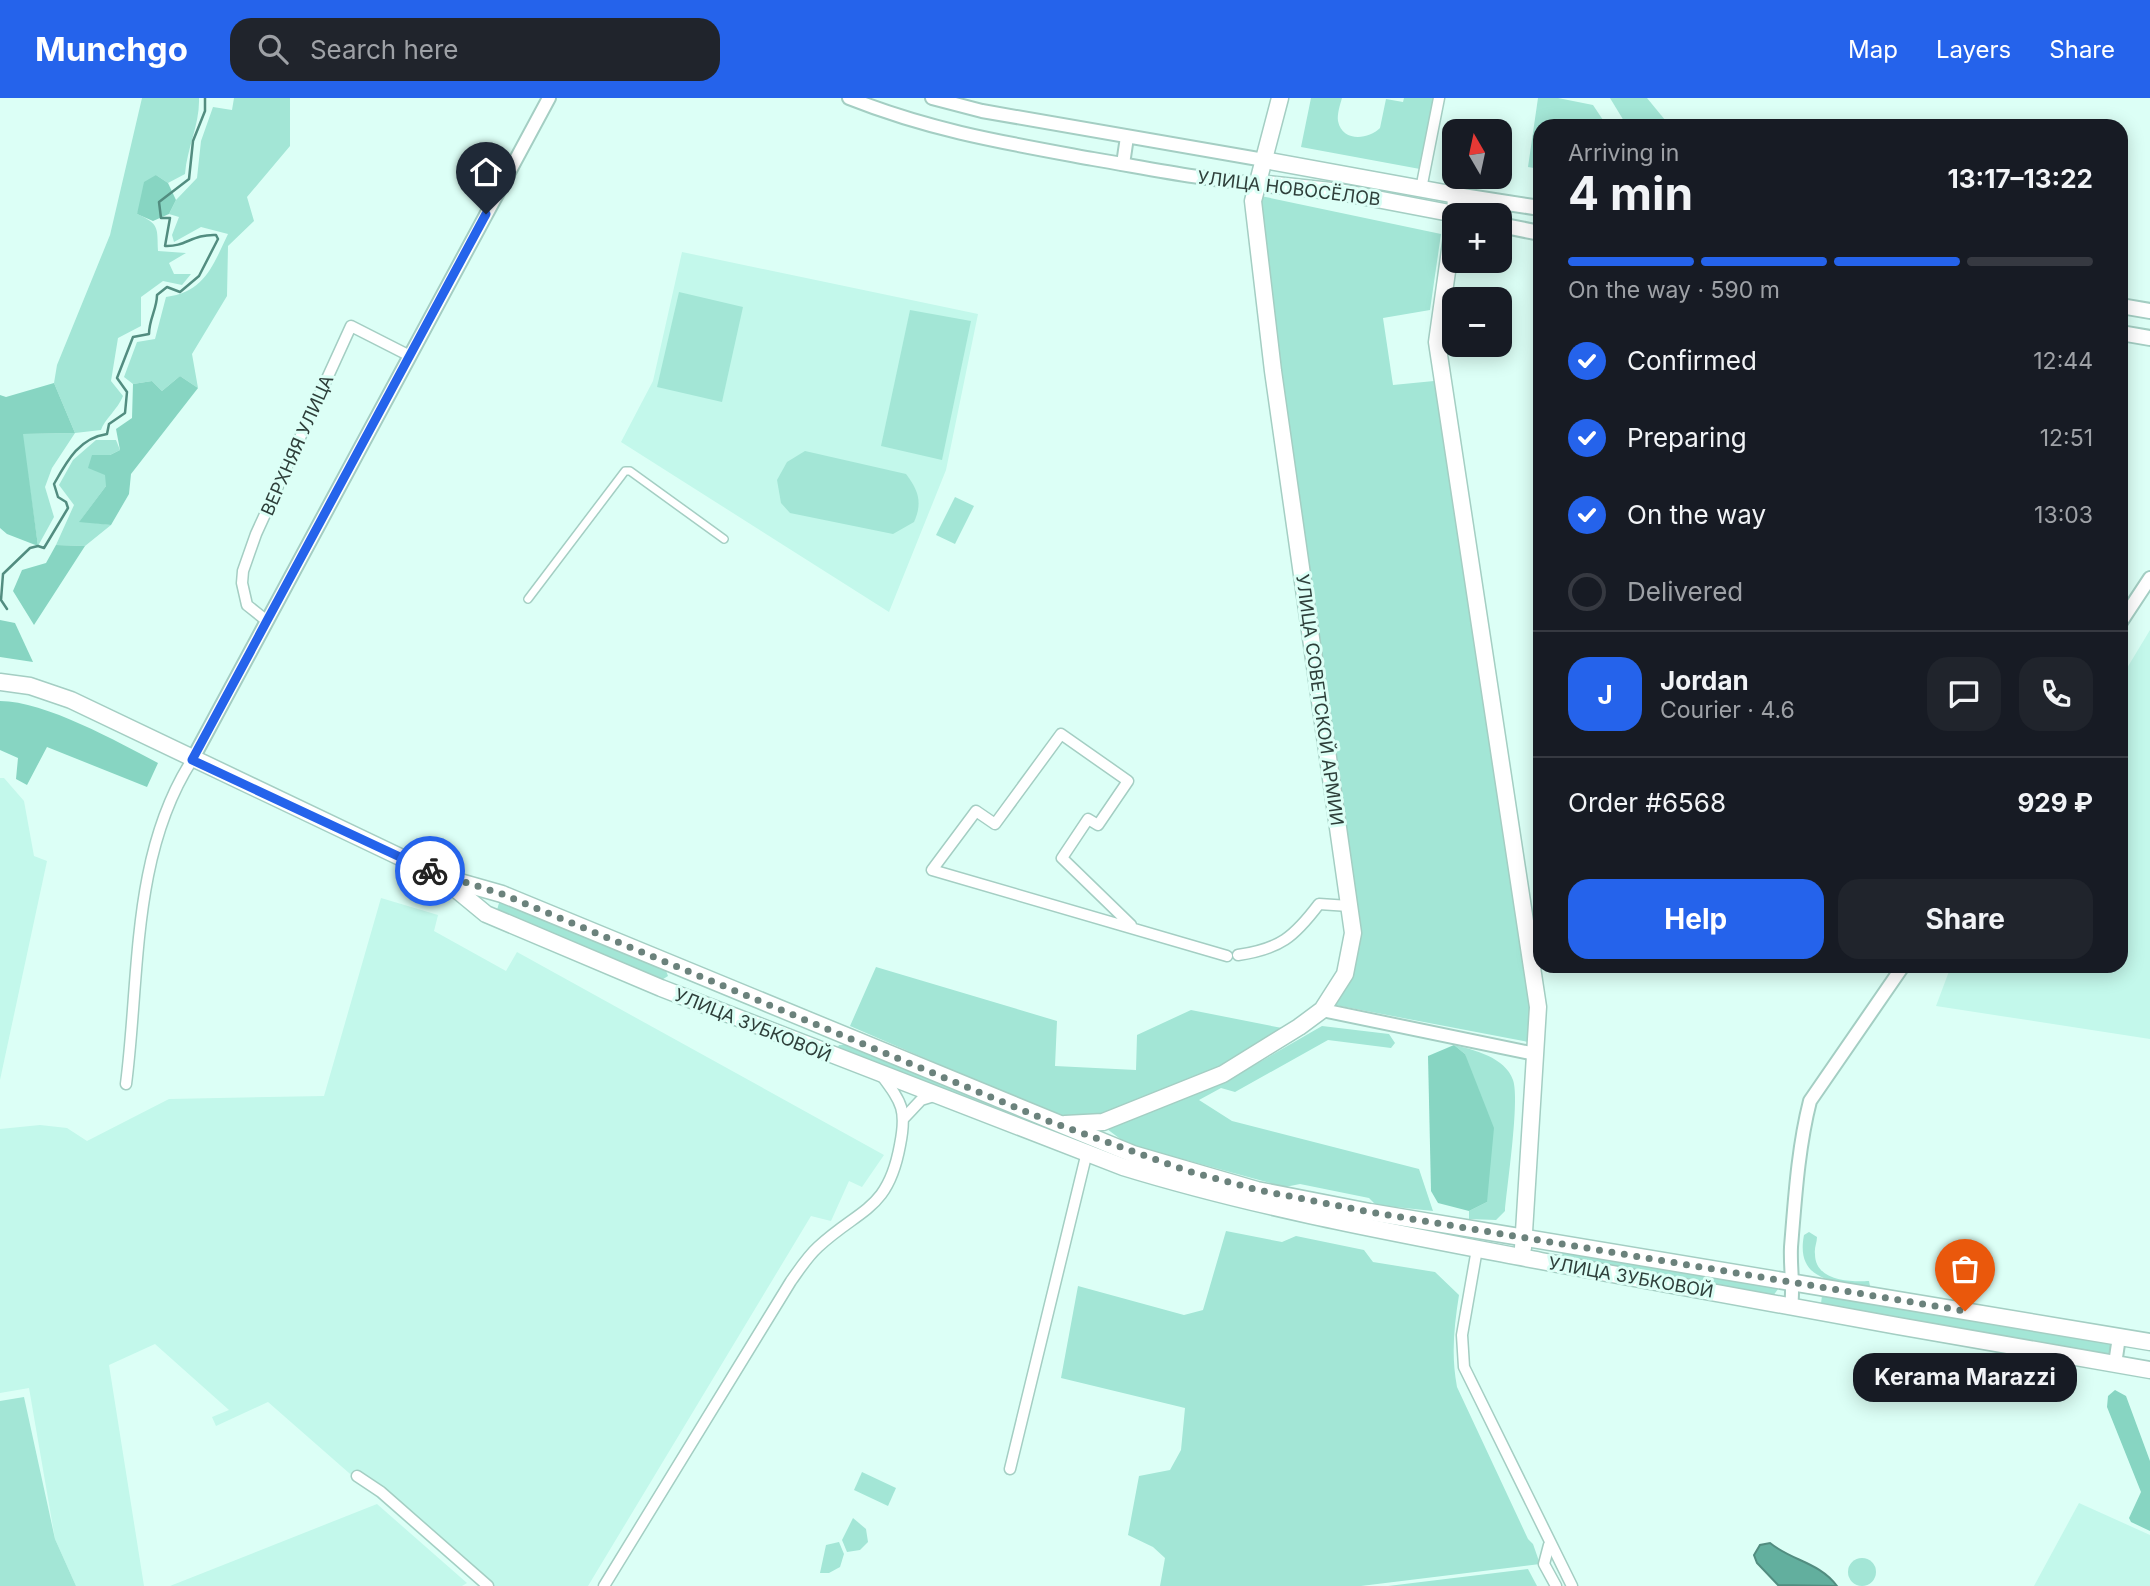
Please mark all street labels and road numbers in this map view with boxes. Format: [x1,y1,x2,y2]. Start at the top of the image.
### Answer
street label: УЛИЦА НОВОСЁЛОВ [1196,165,1382,210]
street label: ВЕРХНЯЯ УЛИЦА [257,371,337,519]
street label: УЛИЦА СОВЕТСКОЙ АРМИИ [1292,573,1349,827]
street label: УЛИЦА ЗУБКОВОЙ [672,983,835,1066]
street label: УЛИЦА ЗУБКОВОЙ [1547,1251,1715,1302]

